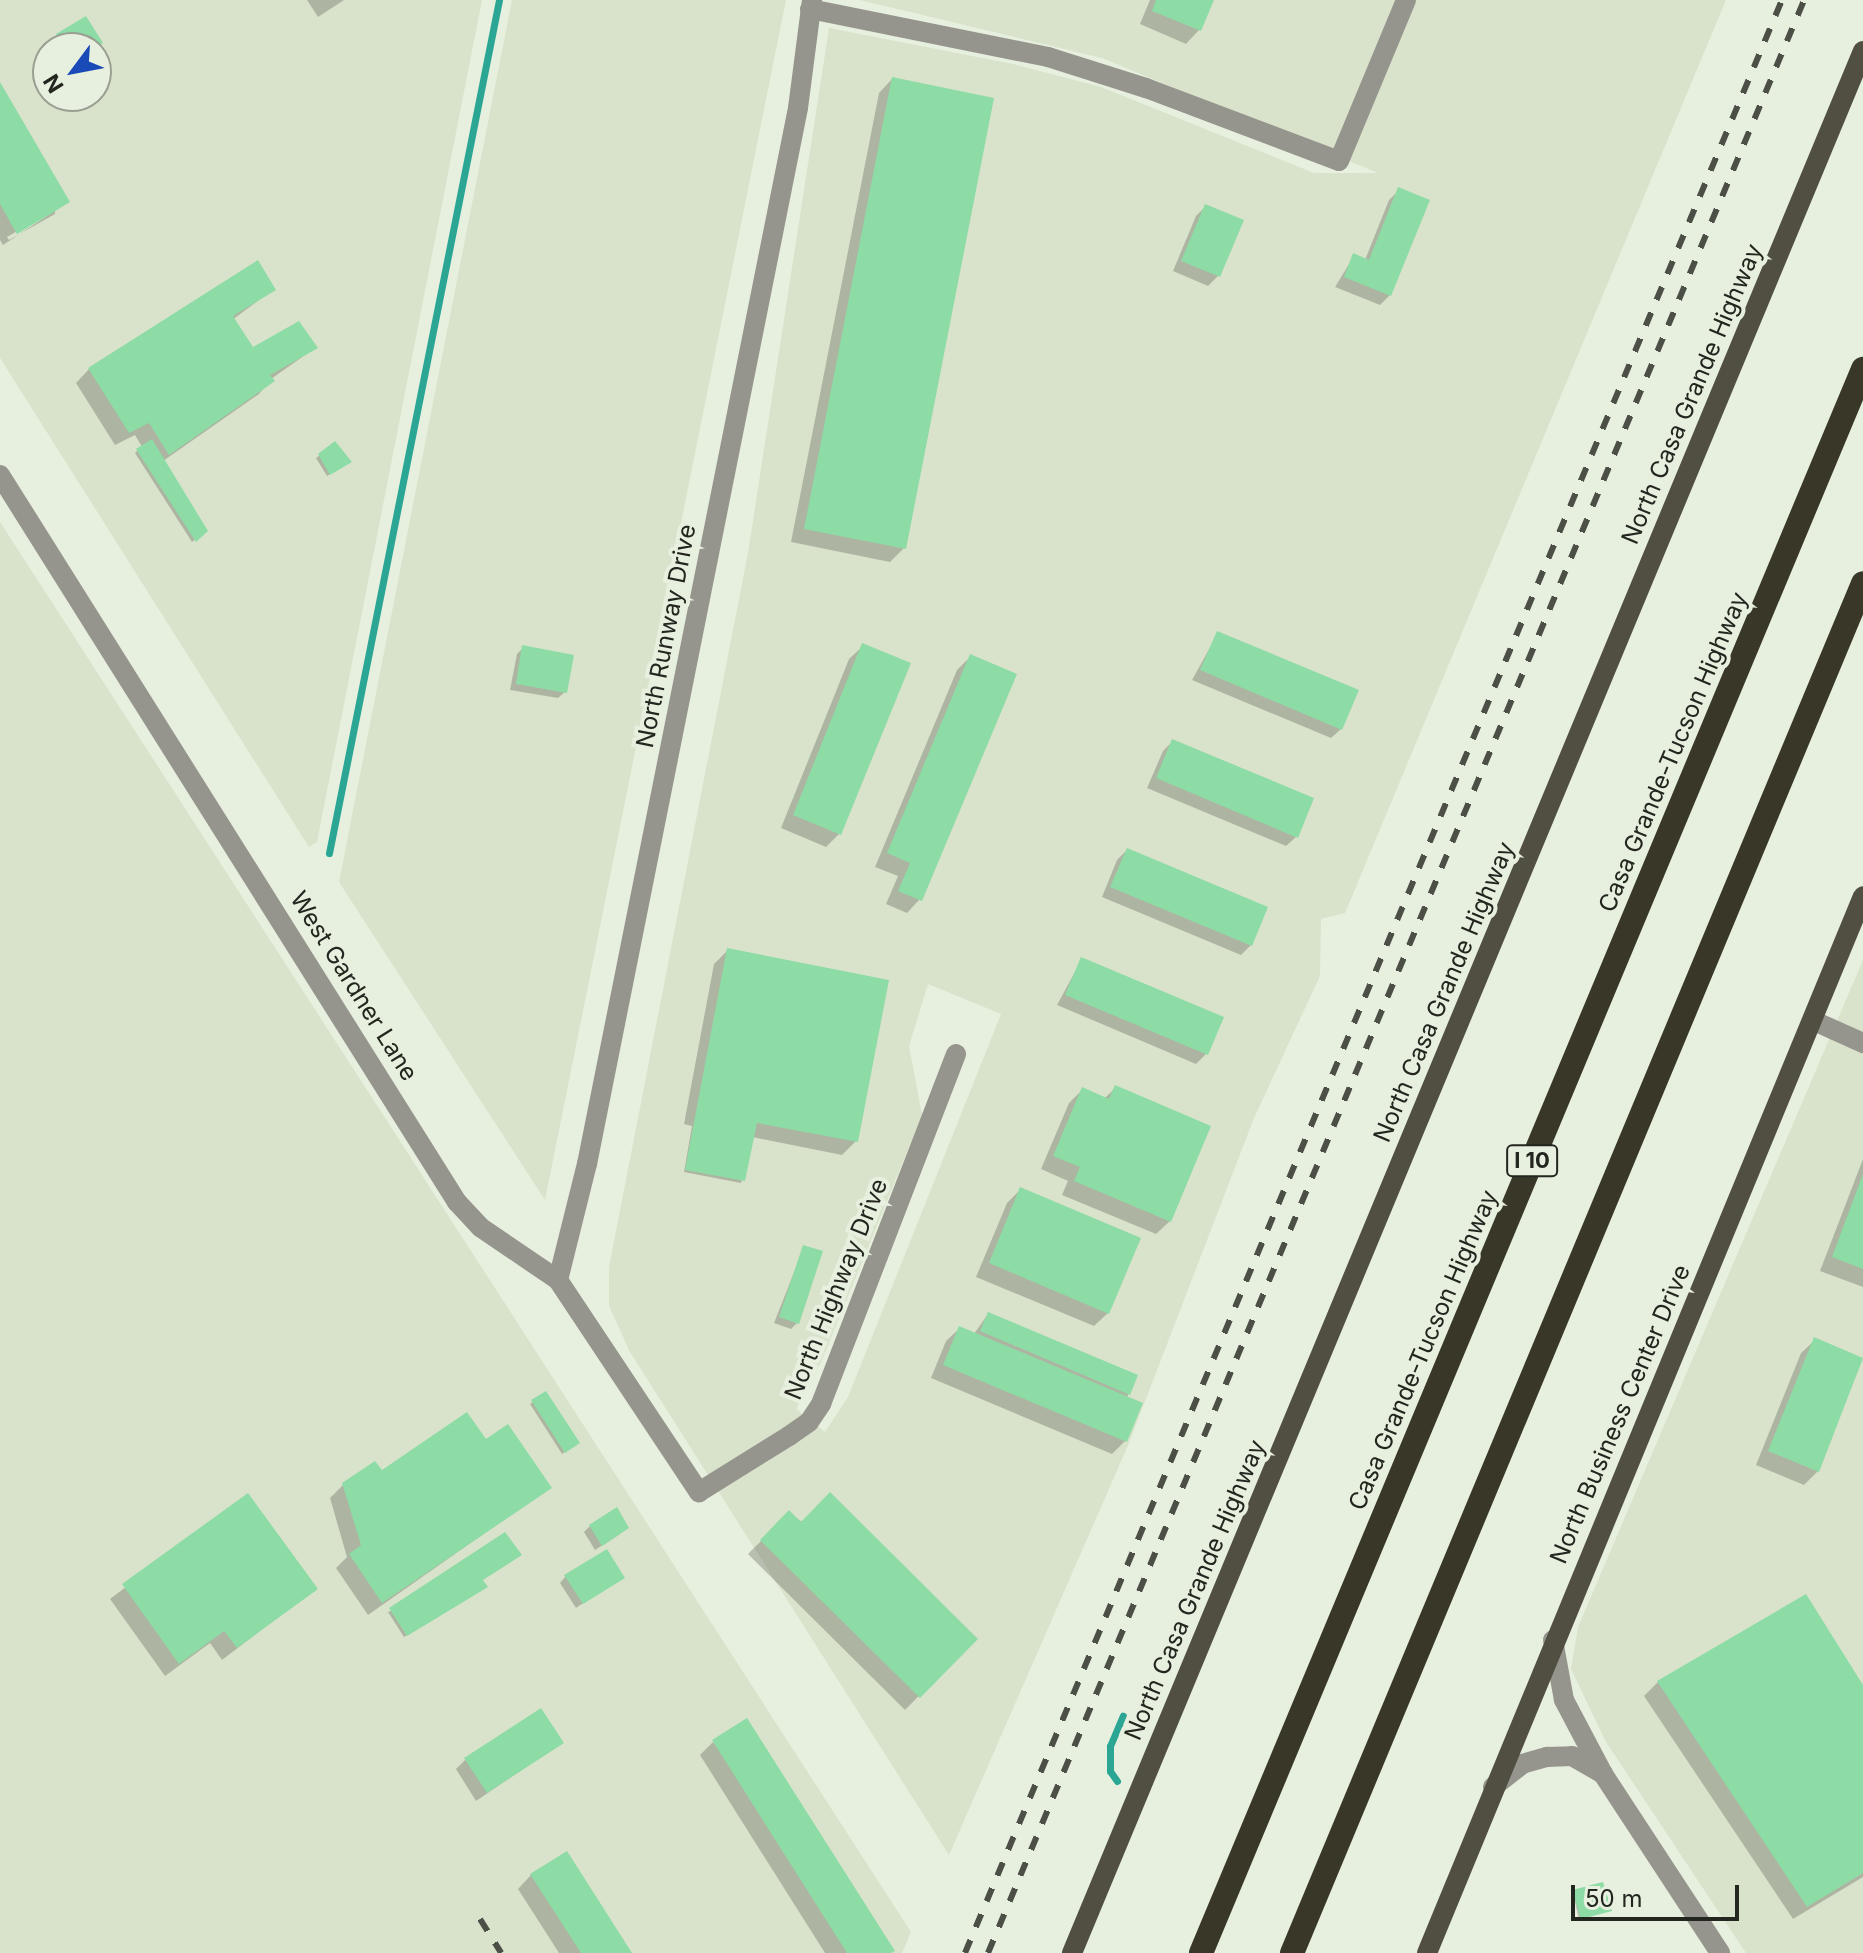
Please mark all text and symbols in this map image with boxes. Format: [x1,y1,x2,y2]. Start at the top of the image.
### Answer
north arrow [32,32,112,112]
text: N [38,70,69,98]
street label: North Casa Grande Highway [1616,240,1768,548]
street label: North Runway Drive [630,522,702,750]
street label: Casa Grande-Tucson Highway [1592,588,1754,916]
street label: North Casa Grande Highway [1368,838,1520,1146]
street label: West Gardner Lane [284,886,424,1086]
road number: I 10 [1506,1143,1558,1179]
street label: North Highway Drive [778,1174,894,1404]
street label: Casa Grande-Tucson Highway [1342,1186,1504,1514]
street label: North Business Center Drive [1544,1260,1696,1568]
street label: North Casa Grande Highway [1119,1436,1271,1744]
scale bar [1575,1869,1743,1919]
text: 50 m [1585,1884,1643,1913]

